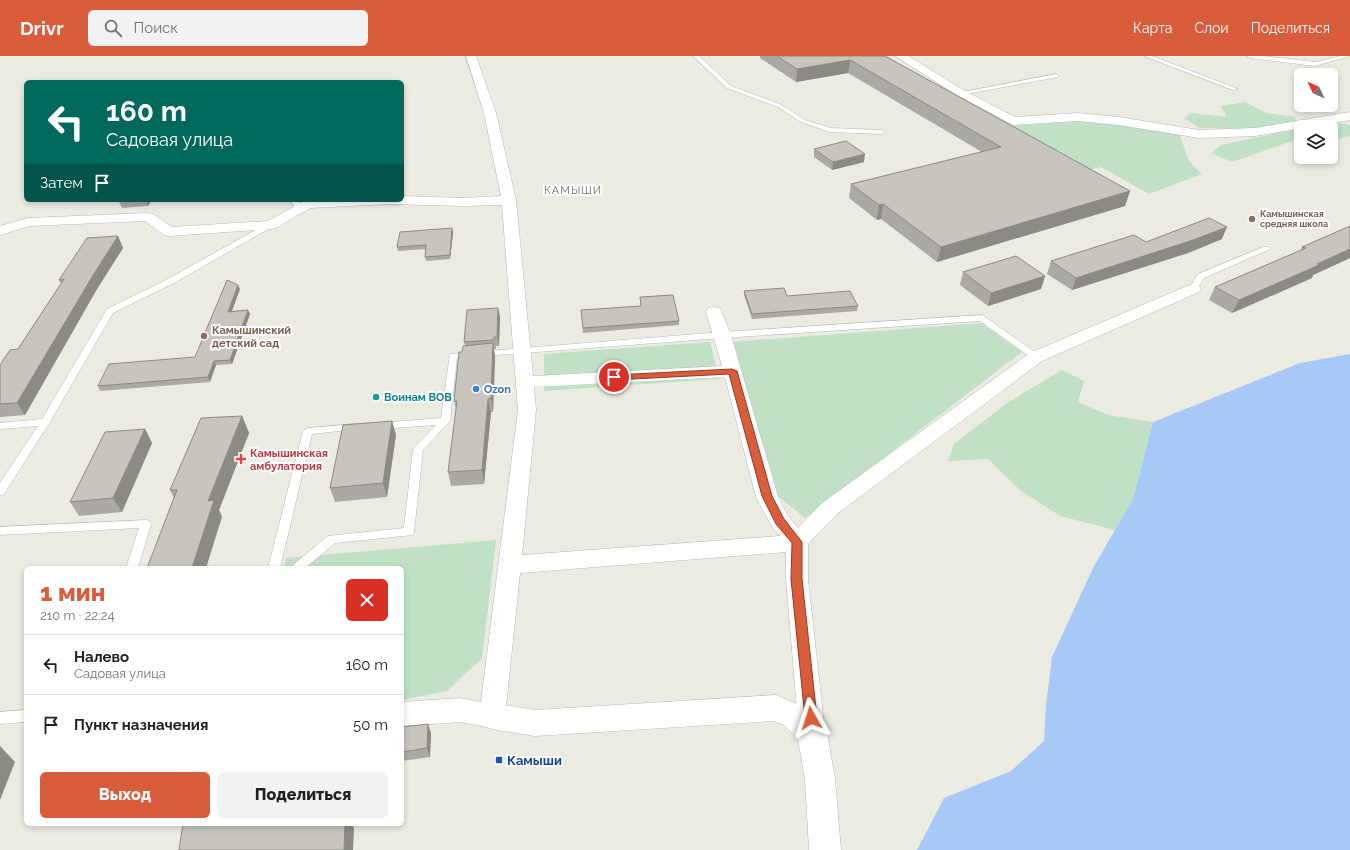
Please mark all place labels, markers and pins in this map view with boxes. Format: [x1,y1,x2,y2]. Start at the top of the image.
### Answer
place label: Камышинская средняя школа [1260,209,1328,229]
marker: Камышинская средняя школа [1247,214,1257,224]
place label: Камышинский детский сад [212,324,291,350]
marker: Камышинский детский сад [199,331,209,341]
pin [597,360,631,394]
place label: Ozon [484,383,511,396]
marker: Ozon [471,384,481,394]
place label: Воинам ВОВ [384,391,452,404]
marker: Воинам ВОВ [371,392,381,402]
place label: Камышинская амбулатория [250,447,328,473]
marker: Камышинская амбулатория [235,453,247,465]
place label: Камыши [507,753,562,768]
marker: Камыши [494,755,504,765]

